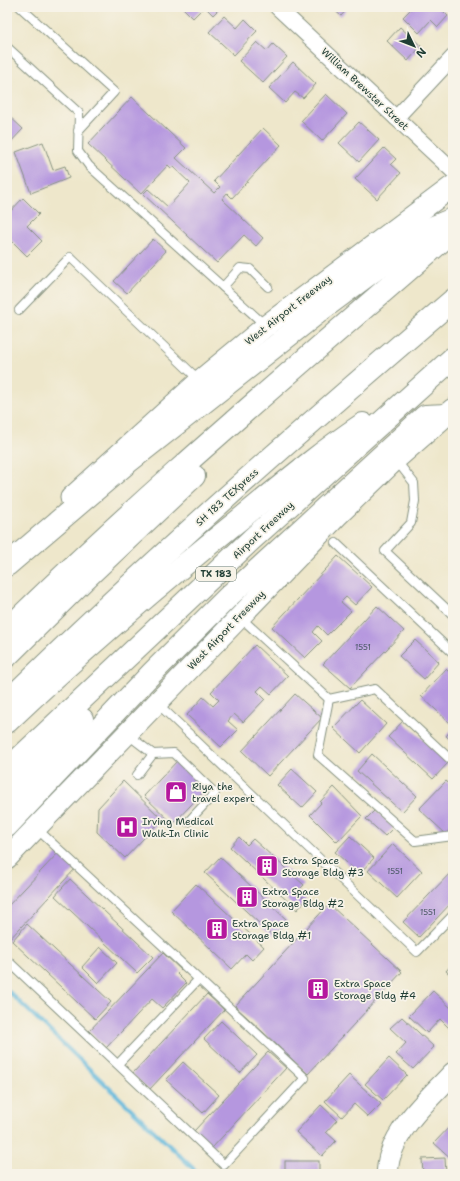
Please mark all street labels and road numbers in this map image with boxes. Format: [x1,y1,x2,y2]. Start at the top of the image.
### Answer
street label: William Brewster Street [318,45,412,133]
street label: West Airport Freeway [242,272,334,348]
street label: SH 183 TEXpress [193,465,261,529]
street label: Airport Freeway [230,498,296,562]
road number: TX 183 [196,567,236,581]
street label: West Airport Freeway [184,587,268,673]

